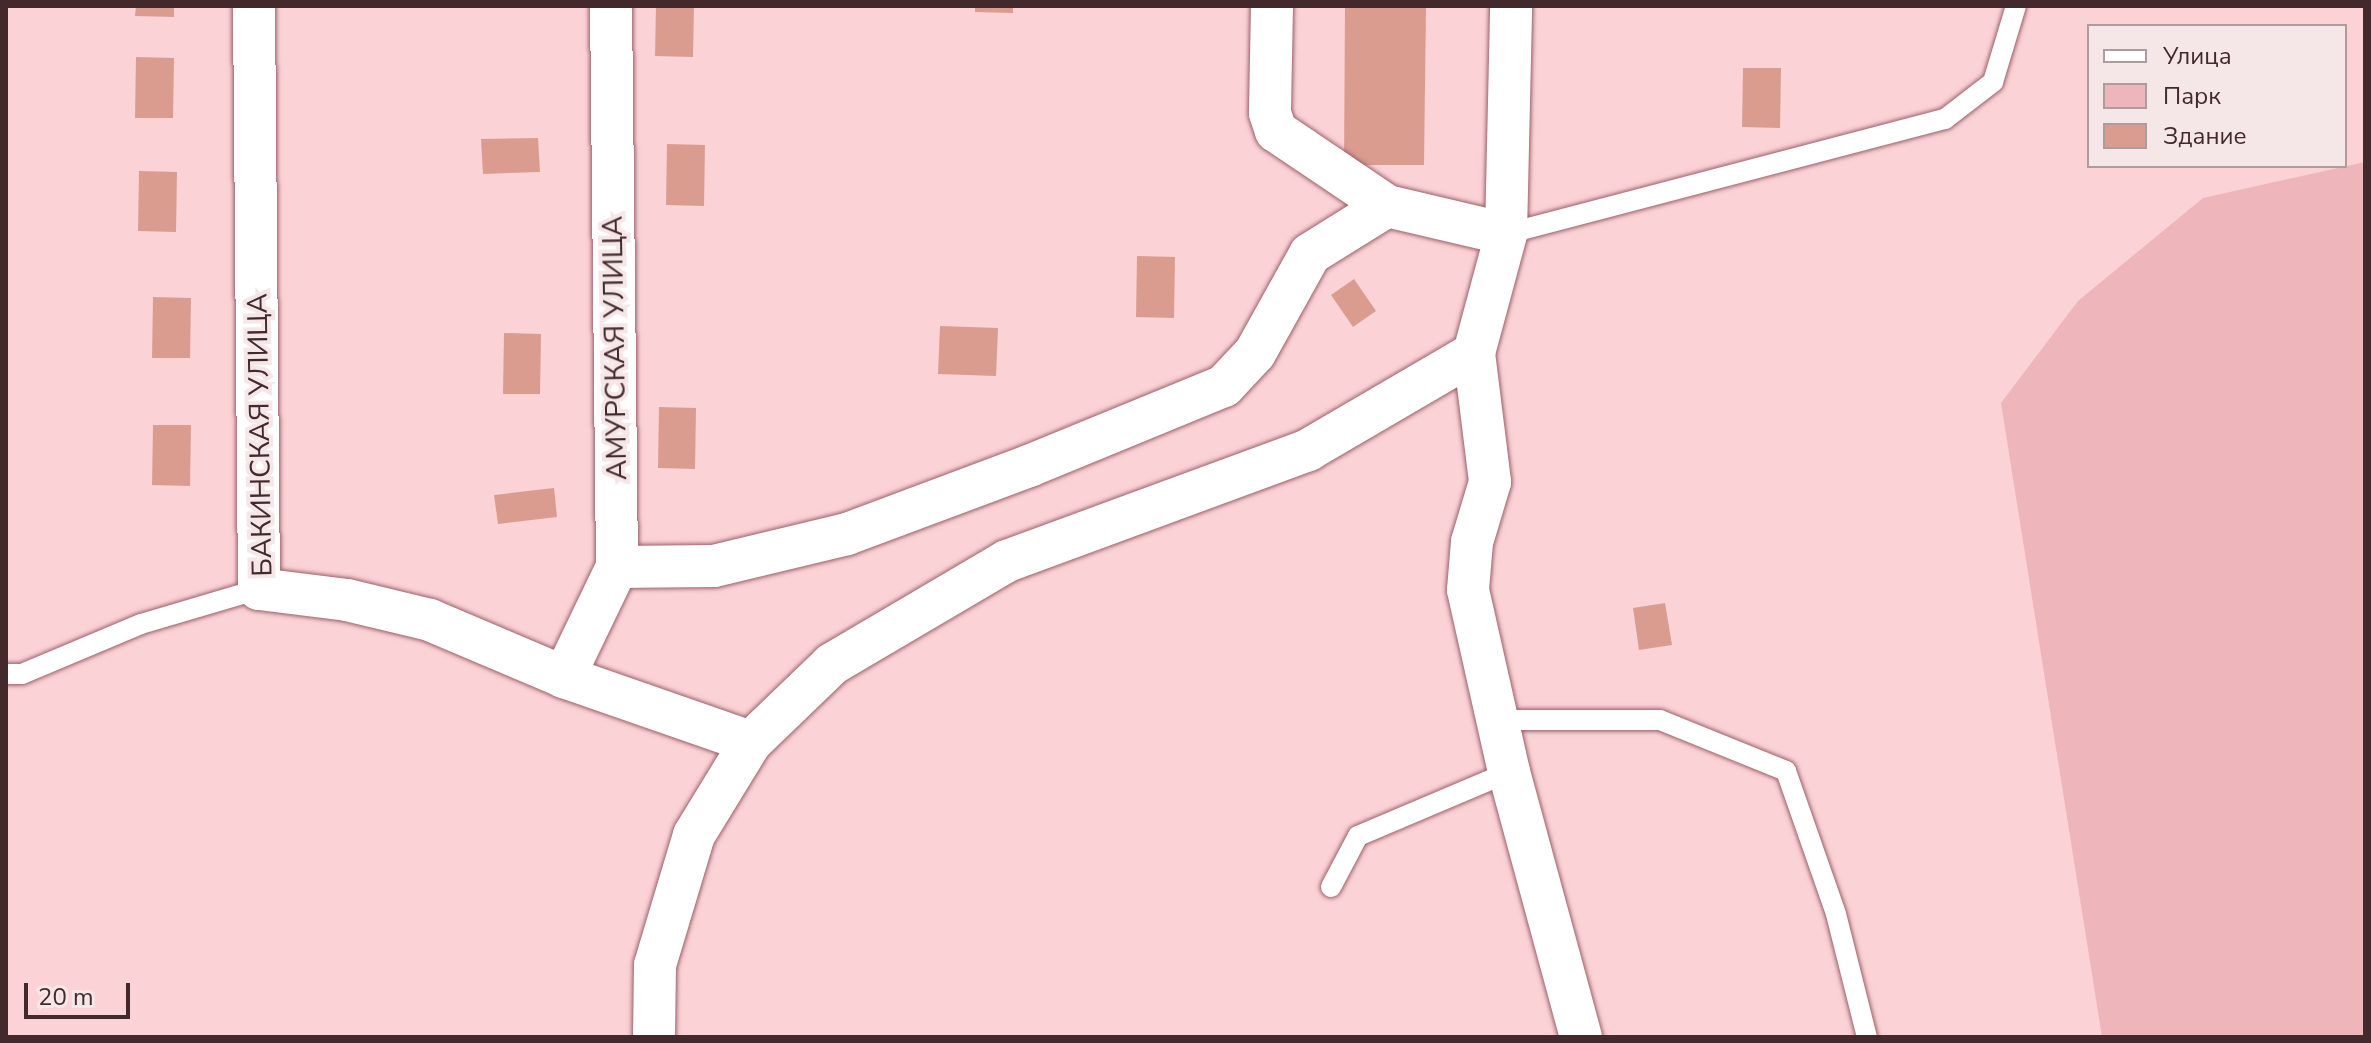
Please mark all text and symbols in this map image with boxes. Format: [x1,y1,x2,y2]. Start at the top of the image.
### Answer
legend [2087,24,2347,168]
text: Улица [2163,40,2232,72]
text: Парк [2163,80,2221,112]
text: Здание [2163,120,2247,152]
street label: АМУРСКАЯ УЛИЦА [596,215,634,481]
street label: БАКИНСКАЯ УЛИЦА [241,293,279,577]
scale bar [28,967,134,1017]
text: 20 m [38,981,94,1013]

